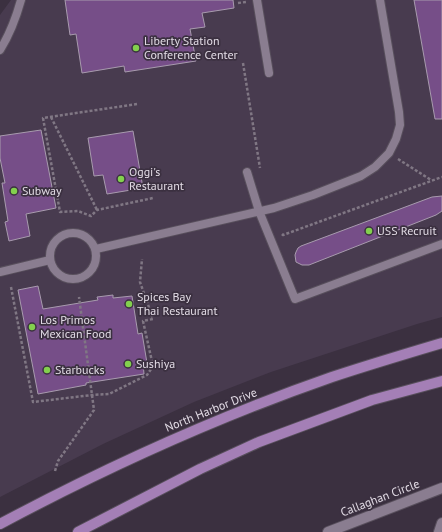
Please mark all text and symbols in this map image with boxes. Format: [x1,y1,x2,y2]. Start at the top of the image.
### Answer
place label: Liberty Station Conference Center [144,33,238,62]
marker: Liberty Station Conference Center [131,43,141,53]
place label: Oggi's Restaurant [129,164,184,193]
marker: Oggi's Restaurant [116,174,126,184]
place label: Subway [22,183,62,198]
marker: Subway [9,186,19,196]
place label: USS Recruit [377,223,437,238]
marker: USS Recruit [364,226,374,236]
place label: Spices Bay Thai Restaurant [137,289,217,318]
marker: Spices Bay Thai Restaurant [124,299,134,309]
place label: Los Primos Mexican Food [40,312,111,341]
marker: Los Primos Mexican Food [27,322,37,332]
place label: Sushiya [136,356,175,371]
marker: Sushiya [123,359,133,369]
place label: Starbucks [55,362,105,377]
marker: Starbucks [42,365,52,375]
street label: North Harbor Drive [163,384,259,435]
street label: Callaghan Circle [338,476,421,519]

